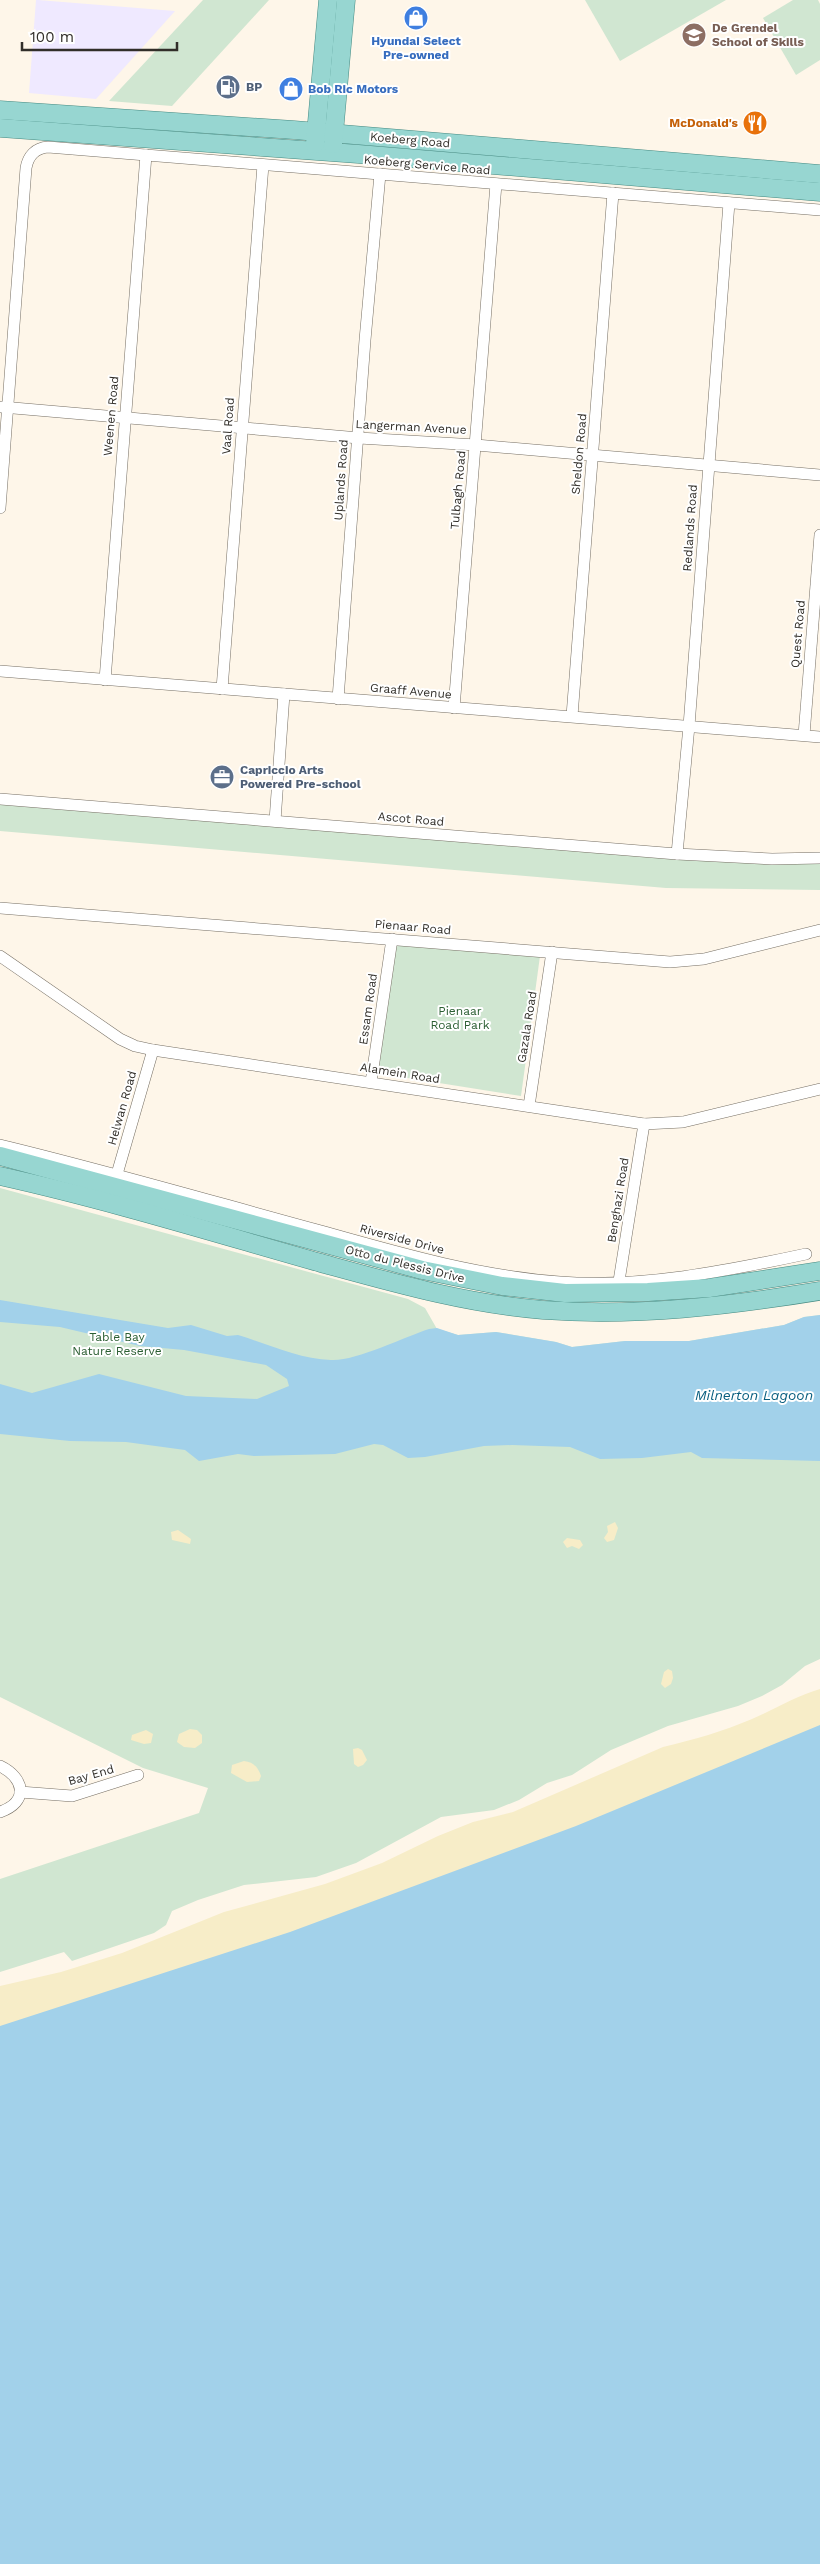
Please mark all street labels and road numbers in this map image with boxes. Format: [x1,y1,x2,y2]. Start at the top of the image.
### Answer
street label: Koeberg Road [369,130,451,150]
street label: Koeberg Service Road [363,152,491,178]
street label: Weenen Road [101,375,121,457]
street label: Vaal Road [219,397,237,455]
street label: Sheldon Road [568,413,590,495]
street label: Langerman Avenue [355,417,467,437]
street label: Uplands Road [331,439,351,521]
street label: Tulbagh Road [448,450,468,530]
street label: Redlands Road [680,484,700,572]
street label: Quest Road [788,599,808,669]
street label: Graaff Avenue [370,680,453,702]
street label: Ascot Road [377,809,445,829]
street label: Pienaar Road [374,917,452,937]
street label: Essam Road [356,972,380,1046]
street label: Gazala Road [514,990,540,1064]
street label: Alamein Road [359,1060,441,1086]
street label: Helwan Road [105,1069,139,1147]
street label: Benghazi Road [604,1157,632,1243]
street label: Riverside Drive [358,1221,446,1257]
street label: Otto du Plessis Drive [344,1242,466,1286]
street label: Bay End [67,1762,115,1788]

